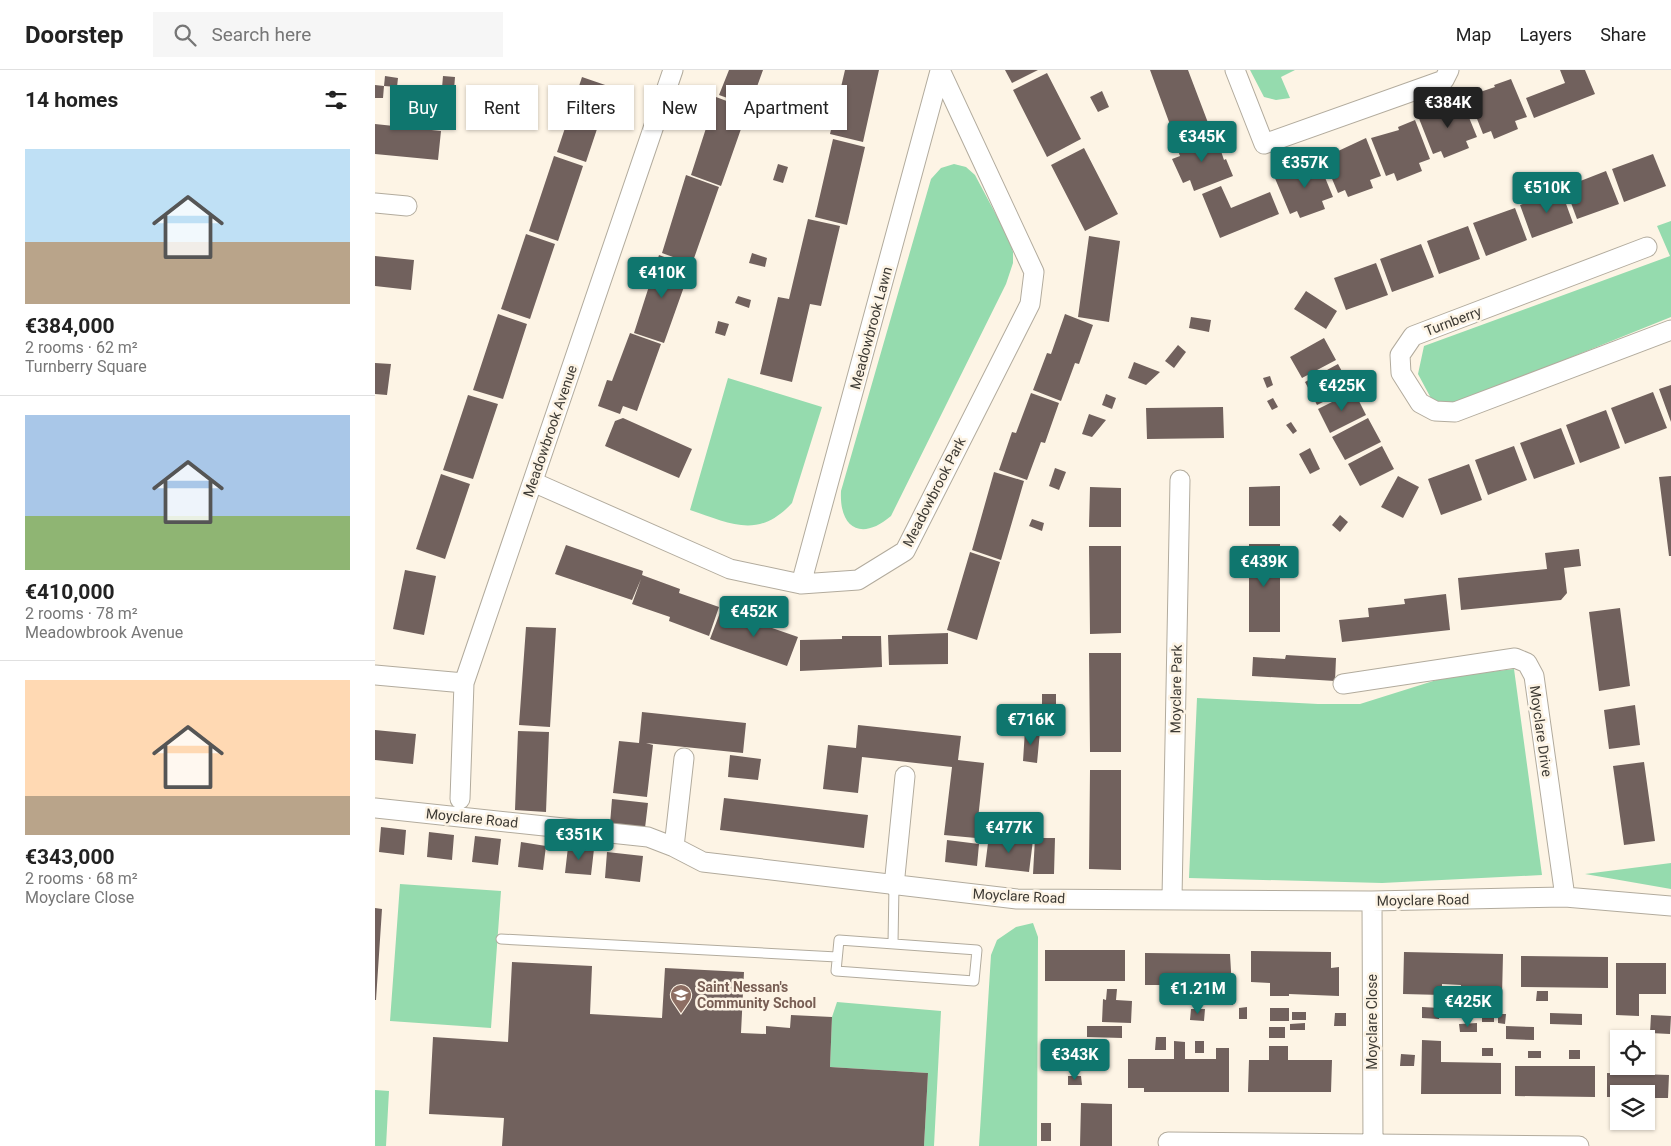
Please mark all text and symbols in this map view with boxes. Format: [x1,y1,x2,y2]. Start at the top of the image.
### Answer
search box [153,12,503,57]
text: Doorstep [25,21,123,49]
icon: search [171,21,199,49]
text: Search here [211,23,311,46]
text: Map [1456,24,1491,45]
text: Layers [1519,24,1572,45]
text: Share [1600,24,1646,45]
chip: Buy [390,85,456,130]
chip: Rent [466,85,538,130]
chip: Filters [548,85,634,130]
chip: New [644,85,716,130]
chip: Apartment [726,85,847,130]
icon: filters [322,86,350,114]
pin: €384K [1413,87,1483,129]
text: 14 homes [25,88,118,112]
text: €384K [1425,93,1471,112]
pin: €345K [1167,121,1237,163]
text: €345K [1179,127,1225,146]
pin: €357K [1270,146,1340,189]
text: €357K [1282,153,1328,172]
pin: €510K [1512,172,1582,214]
text: €510K [1524,178,1570,197]
icon: home [143,182,233,272]
pin: €410K [627,256,697,299]
text: €410K [639,263,685,282]
street label: Meadowbrook Lawn [847,265,895,391]
street label: Turnberry [1422,303,1484,339]
text: €384,000 [25,314,115,338]
text: 2 rooms · 62 m² [25,338,138,357]
text: Turnberry Square [25,357,147,376]
street label: Meadowbrook Avenue [520,363,580,499]
pin: €425K [1307,370,1377,412]
text: €425K [1319,376,1365,395]
street label: Meadowbrook Park [899,434,969,549]
icon: home [143,447,233,537]
pin: €439K [1229,546,1299,588]
text: €439K [1241,552,1287,571]
text: €410,000 [25,580,115,604]
pin: €452K [719,596,789,638]
text: €452K [731,602,777,621]
text: 2 rooms · 78 m² [25,604,138,623]
text: Meadowbrook Avenue [25,623,183,642]
street label: Moyclare Park [1167,644,1185,733]
street label: Moyclare Drive [1527,684,1555,778]
pin: €716K [996,704,1066,746]
text: €716K [1008,710,1054,729]
icon: home [143,712,233,802]
street label: Moyclare Road [425,805,519,831]
pin: €477K [974,812,1044,854]
pin: €351K [544,818,614,861]
text: €477K [986,818,1032,837]
text: €351K [556,825,602,844]
text: €343,000 [25,845,115,869]
text: 2 rooms · 68 m² [25,869,138,888]
street label: Moyclare Road [972,886,1066,906]
text: Moyclare Close [25,888,134,907]
street label: Moyclare Road [1377,891,1469,909]
pin: €1.21M [1157,972,1239,1015]
street label: Moyclare Close [1364,974,1380,1070]
place label: Saint Nessan's Community School [697,979,816,1011]
text: €1.21M [1170,979,1226,998]
school or university icon: Saint Nessan's Community School [669,983,693,1014]
pin: €425K [1433,986,1503,1028]
text: €425K [1445,992,1491,1011]
map controls [1610,1030,1655,1130]
button: locate [1610,1030,1655,1075]
pin: €343K [1040,1038,1110,1081]
text: €343K [1052,1045,1098,1064]
button: layers [1610,1085,1655,1130]

